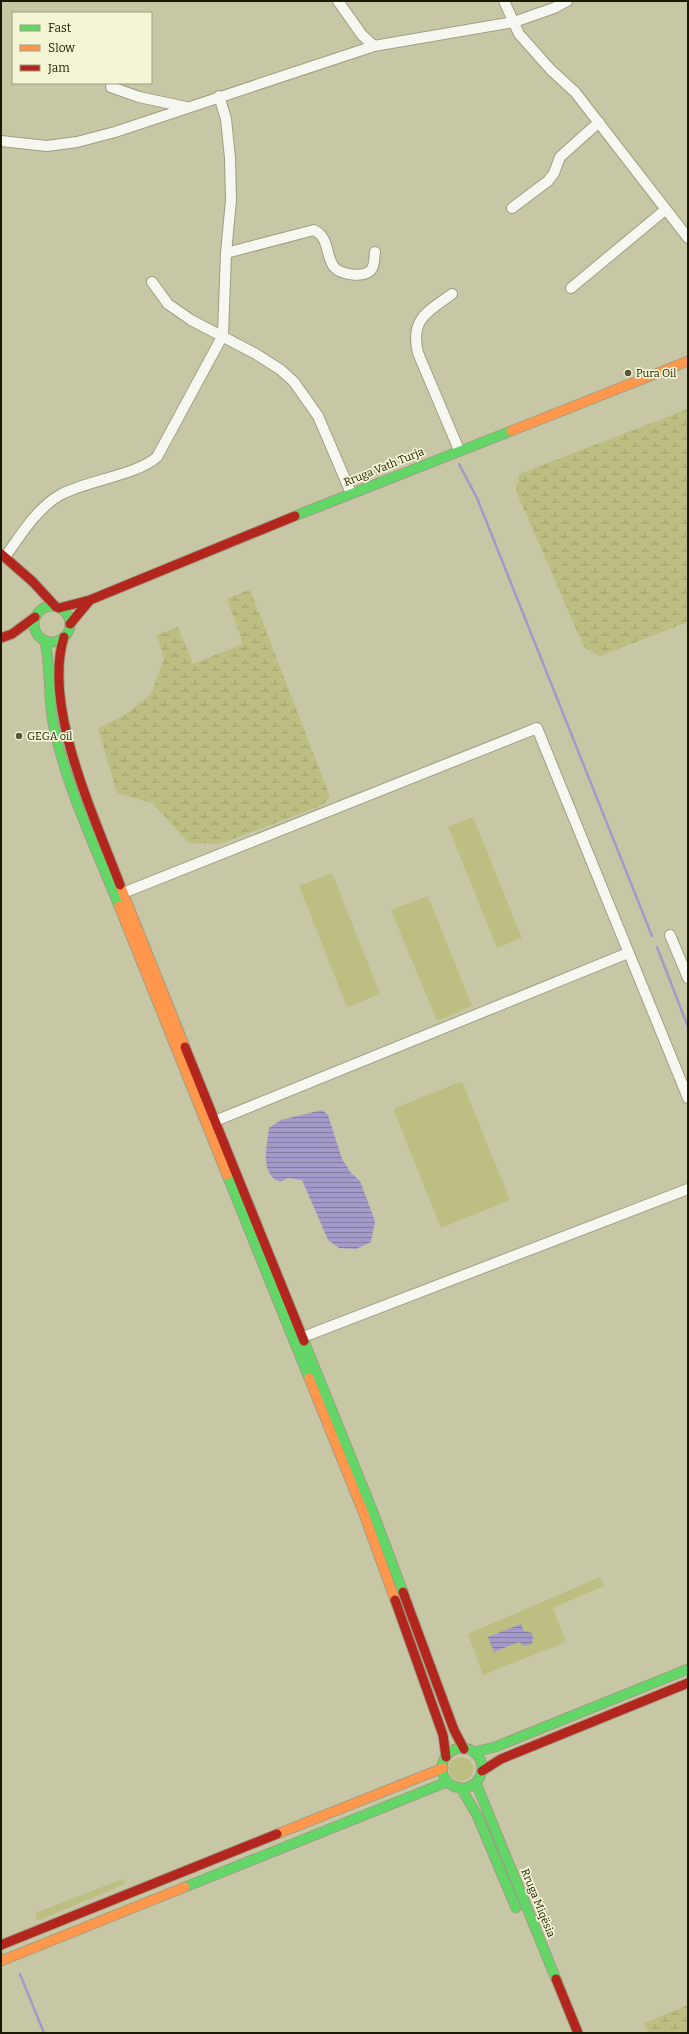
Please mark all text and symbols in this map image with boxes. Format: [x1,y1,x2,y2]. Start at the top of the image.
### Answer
legend [12,12,152,84]
text: Fast [48,21,72,35]
text: Slow [48,41,75,55]
text: Jam [47,61,70,75]
place label: Pura Oil [636,367,676,380]
marker: Pura Oil [623,368,633,378]
street label: Rruga Vath Turja [342,445,426,489]
place label: GEGA oil [27,730,72,743]
marker: GEGA oil [14,731,24,741]
street label: Rruga Miqësia [518,1867,558,1939]

